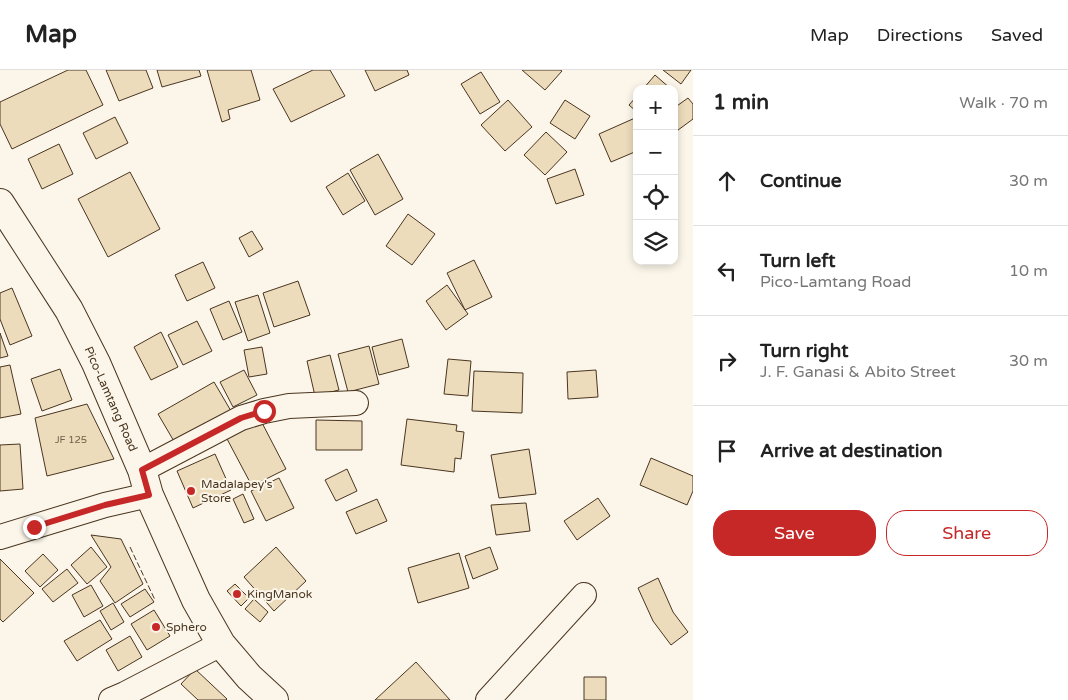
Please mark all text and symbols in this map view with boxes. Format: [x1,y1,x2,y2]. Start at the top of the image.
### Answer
text: Map [25,20,77,49]
text: Map [810,24,849,46]
text: Directions [877,24,963,46]
text: Saved [991,24,1043,46]
map controls [633,85,678,265]
button: + [633,85,678,130]
text: 1 min [713,90,769,115]
text: Walk · 70 m [959,93,1048,113]
button: − [633,130,678,175]
icon: ahead [713,167,741,195]
text: Continue [760,170,842,192]
text: 30 m [1009,171,1048,191]
button: locate [633,175,678,220]
button: layers [633,220,678,265]
text: Turn left [760,250,836,272]
icon: left [713,257,741,285]
text: 10 m [1009,261,1048,281]
text: Pico-Lamtang Road [760,272,911,292]
text: Turn right [760,340,848,362]
street label: Pico-Lamtang Road [82,344,140,454]
icon: right [713,347,741,375]
text: 30 m [1009,351,1048,371]
text: J. F. Ganasi & Abito Street [760,362,956,382]
route start [253,400,276,423]
house number: JF 125 [55,434,87,446]
icon: arrive [713,437,741,465]
text: Arrive at destination [760,440,943,462]
place label: Madalapey's Store [201,477,273,505]
marker: Madalapey's Store [185,485,197,497]
button: Save [713,510,876,556]
button: Share [886,510,1048,556]
route end [23,516,46,539]
place label: KingManok [247,587,313,601]
marker: KingManok [231,588,243,600]
place label: Sphero [166,620,207,634]
marker: Sphero [150,621,162,633]

